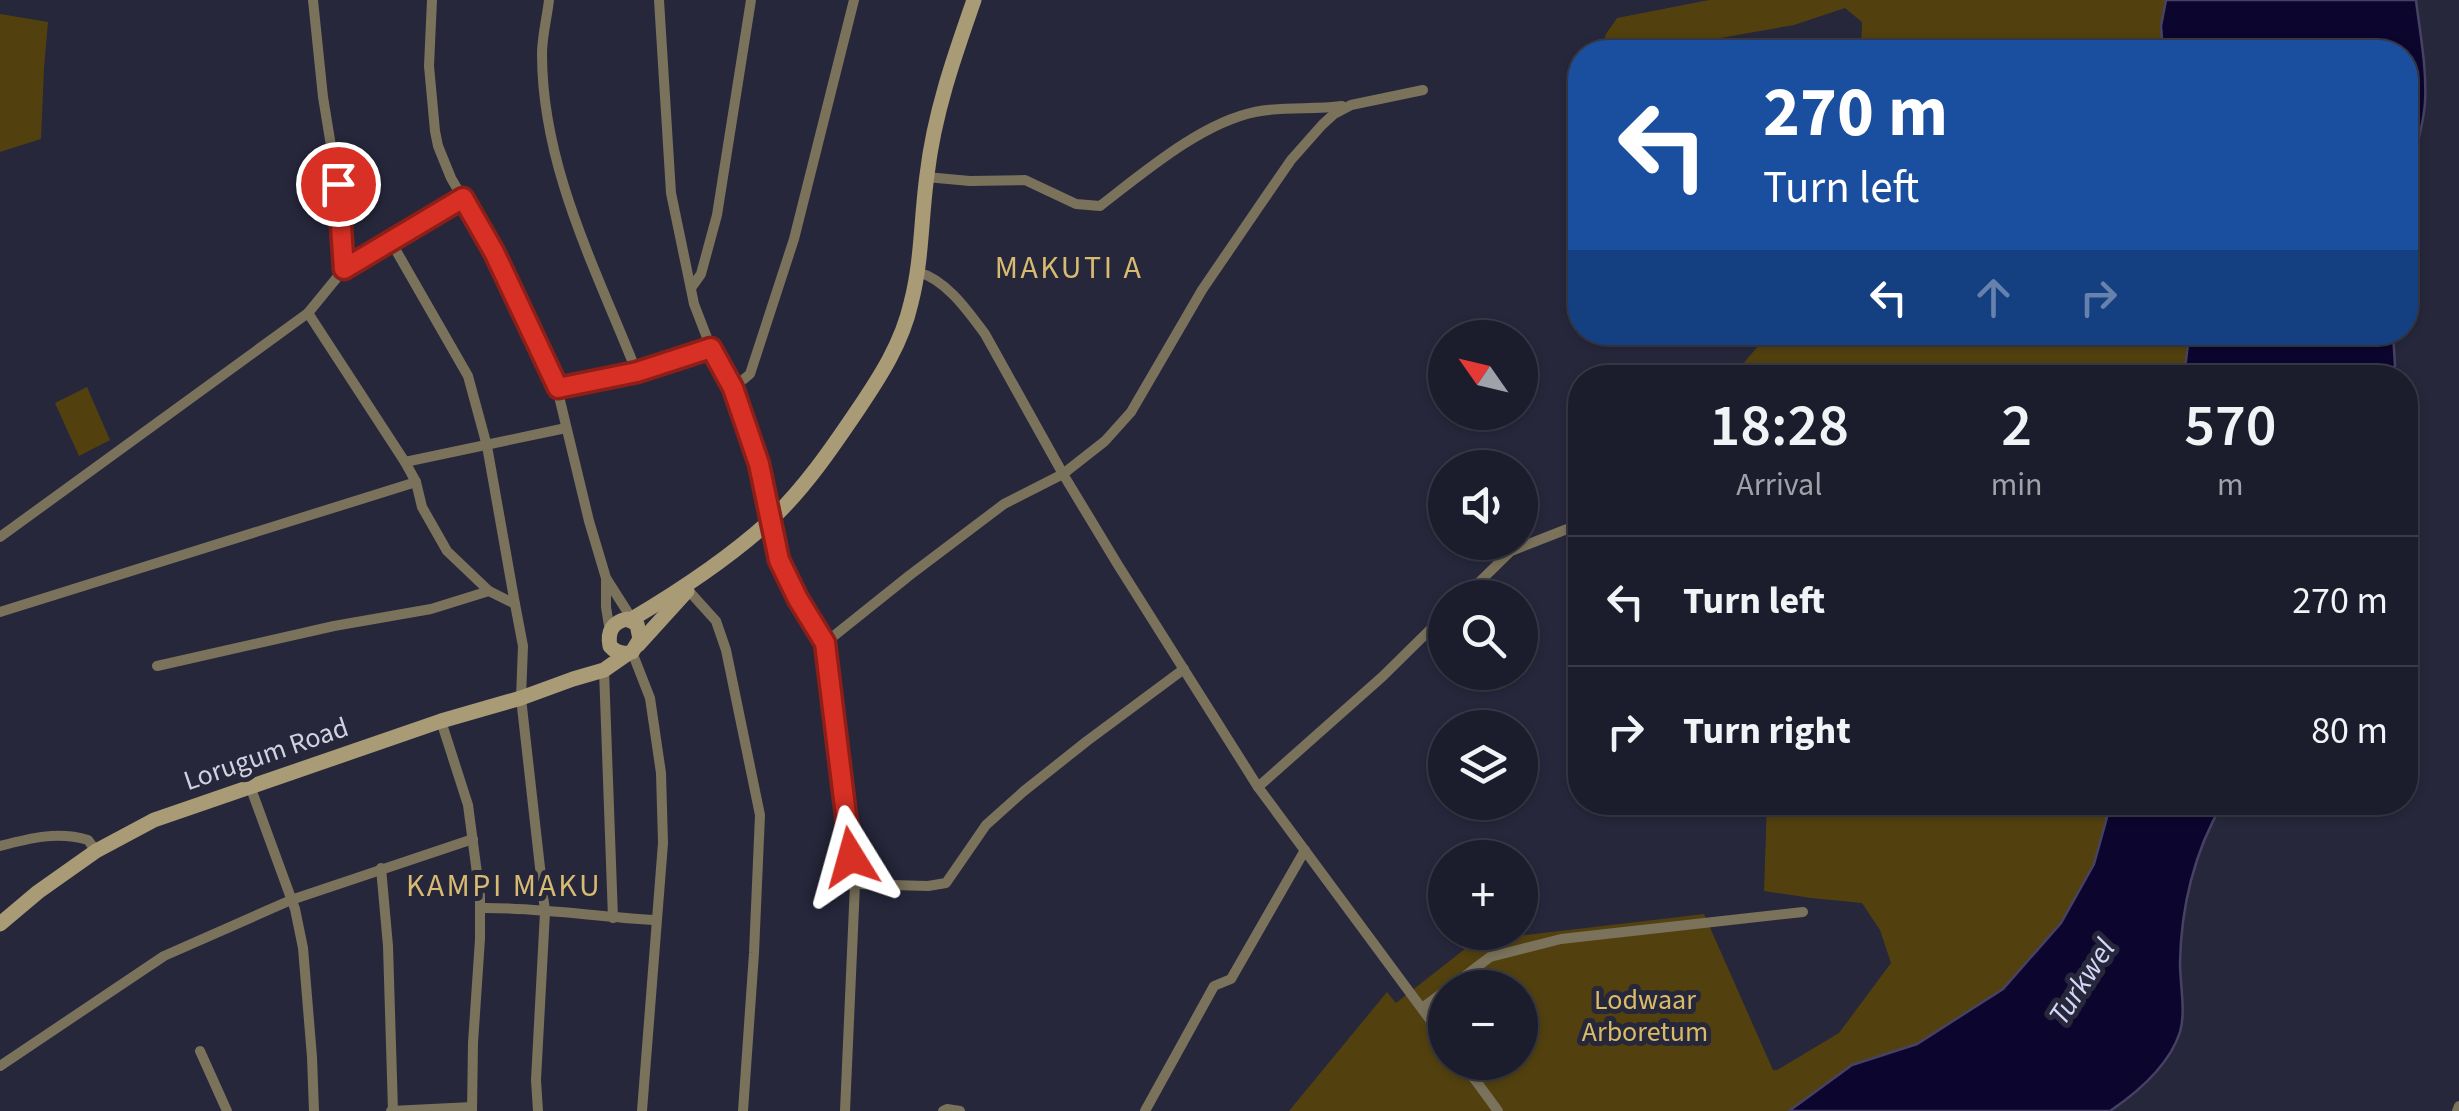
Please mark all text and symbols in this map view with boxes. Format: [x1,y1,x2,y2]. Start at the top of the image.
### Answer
text: 270 m [1763,63,1948,163]
icon: left [1598,80,1728,210]
pin [296,142,381,227]
text: Turn left [1763,156,1919,220]
icon: arrive [311,157,366,212]
district label: MAKUTI A [995,245,1143,291]
icon: left [1861,270,1916,325]
icon: ahead [1966,270,2021,325]
icon: right [2071,270,2126,325]
north arrow [1428,320,1538,430]
map controls [1428,320,1538,1080]
text: 18:28 [1710,384,1849,469]
text: 2 [2001,384,2032,469]
text: 570 [2184,384,2276,469]
button: sound [1428,450,1538,560]
text: Arrival [1736,462,1822,508]
text: min [1991,462,2043,508]
text: m [2217,462,2244,508]
icon: left [1598,574,1653,629]
text: Turn left [1683,574,1825,628]
text: 270 m [2292,574,2388,628]
button: search [1428,580,1538,690]
icon: right [1598,704,1653,759]
text: Turn right [1683,704,1851,758]
text: 80 m [2311,704,2388,758]
street label: Lorugum Road [178,707,354,801]
button: layers [1428,710,1538,820]
position arrow [799,805,903,909]
button: + [1428,840,1538,950]
district label: KAMPI MAKU [406,863,602,909]
water label: Turkwel [2038,930,2126,1034]
button: − [1428,970,1538,1080]
park label: Lodwaar Arboretum [1582,980,1708,1052]

